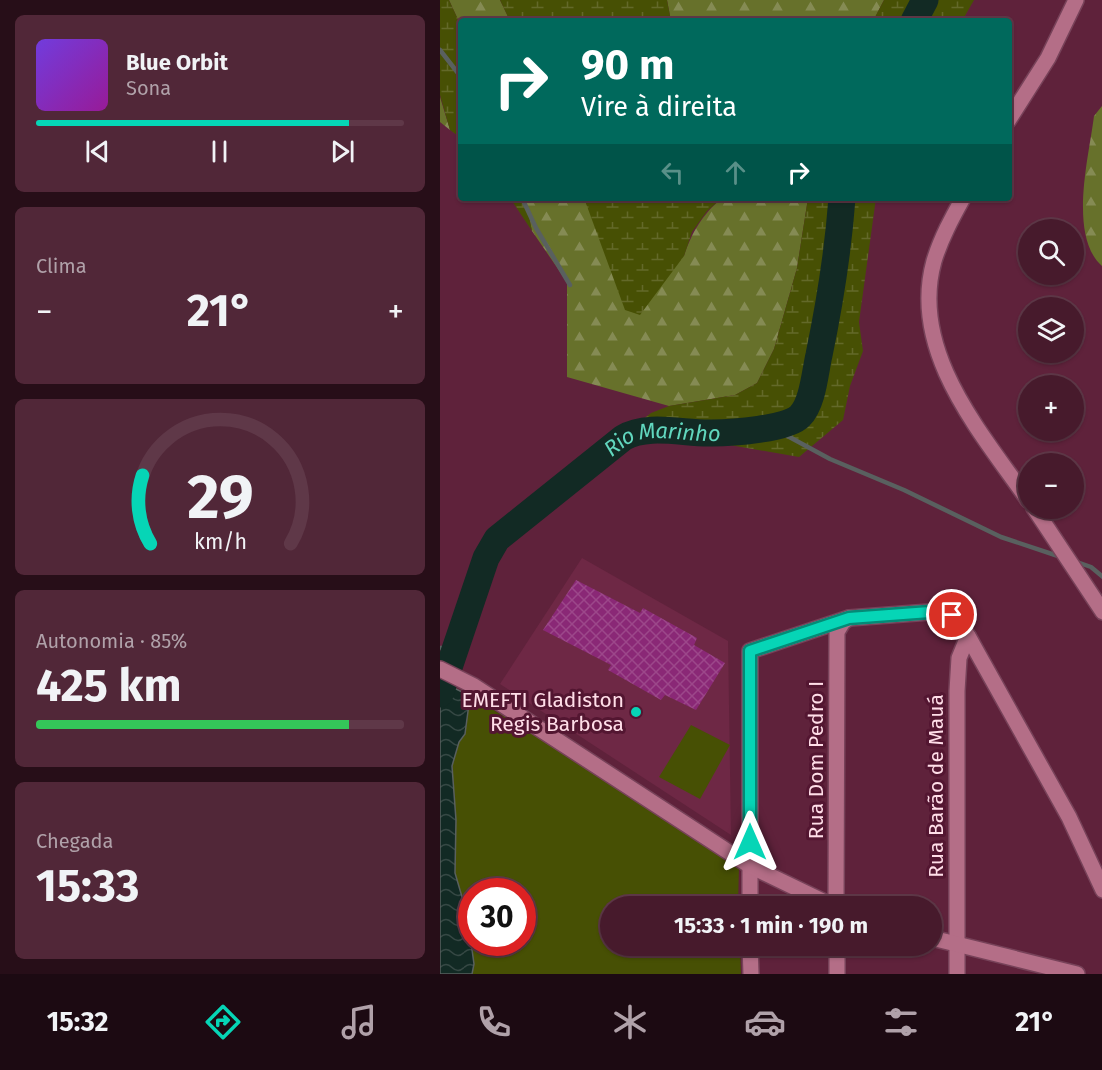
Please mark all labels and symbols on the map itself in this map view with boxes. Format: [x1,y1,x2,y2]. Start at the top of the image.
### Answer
water label: Rio Marinho [598,416,721,462]
pin [926,589,977,640]
street label: Rua Dom Pedro I [803,681,829,839]
place label: EMEFTI Gladiston Regis Barbosa [461,687,624,737]
street label: Rua Barão de Mauá [923,694,949,878]
marker: EMEFTI Gladiston Regis Barbosa [629,705,643,719]
position arrow [718,810,782,874]
speed limit sign: 30 [458,878,536,956]

